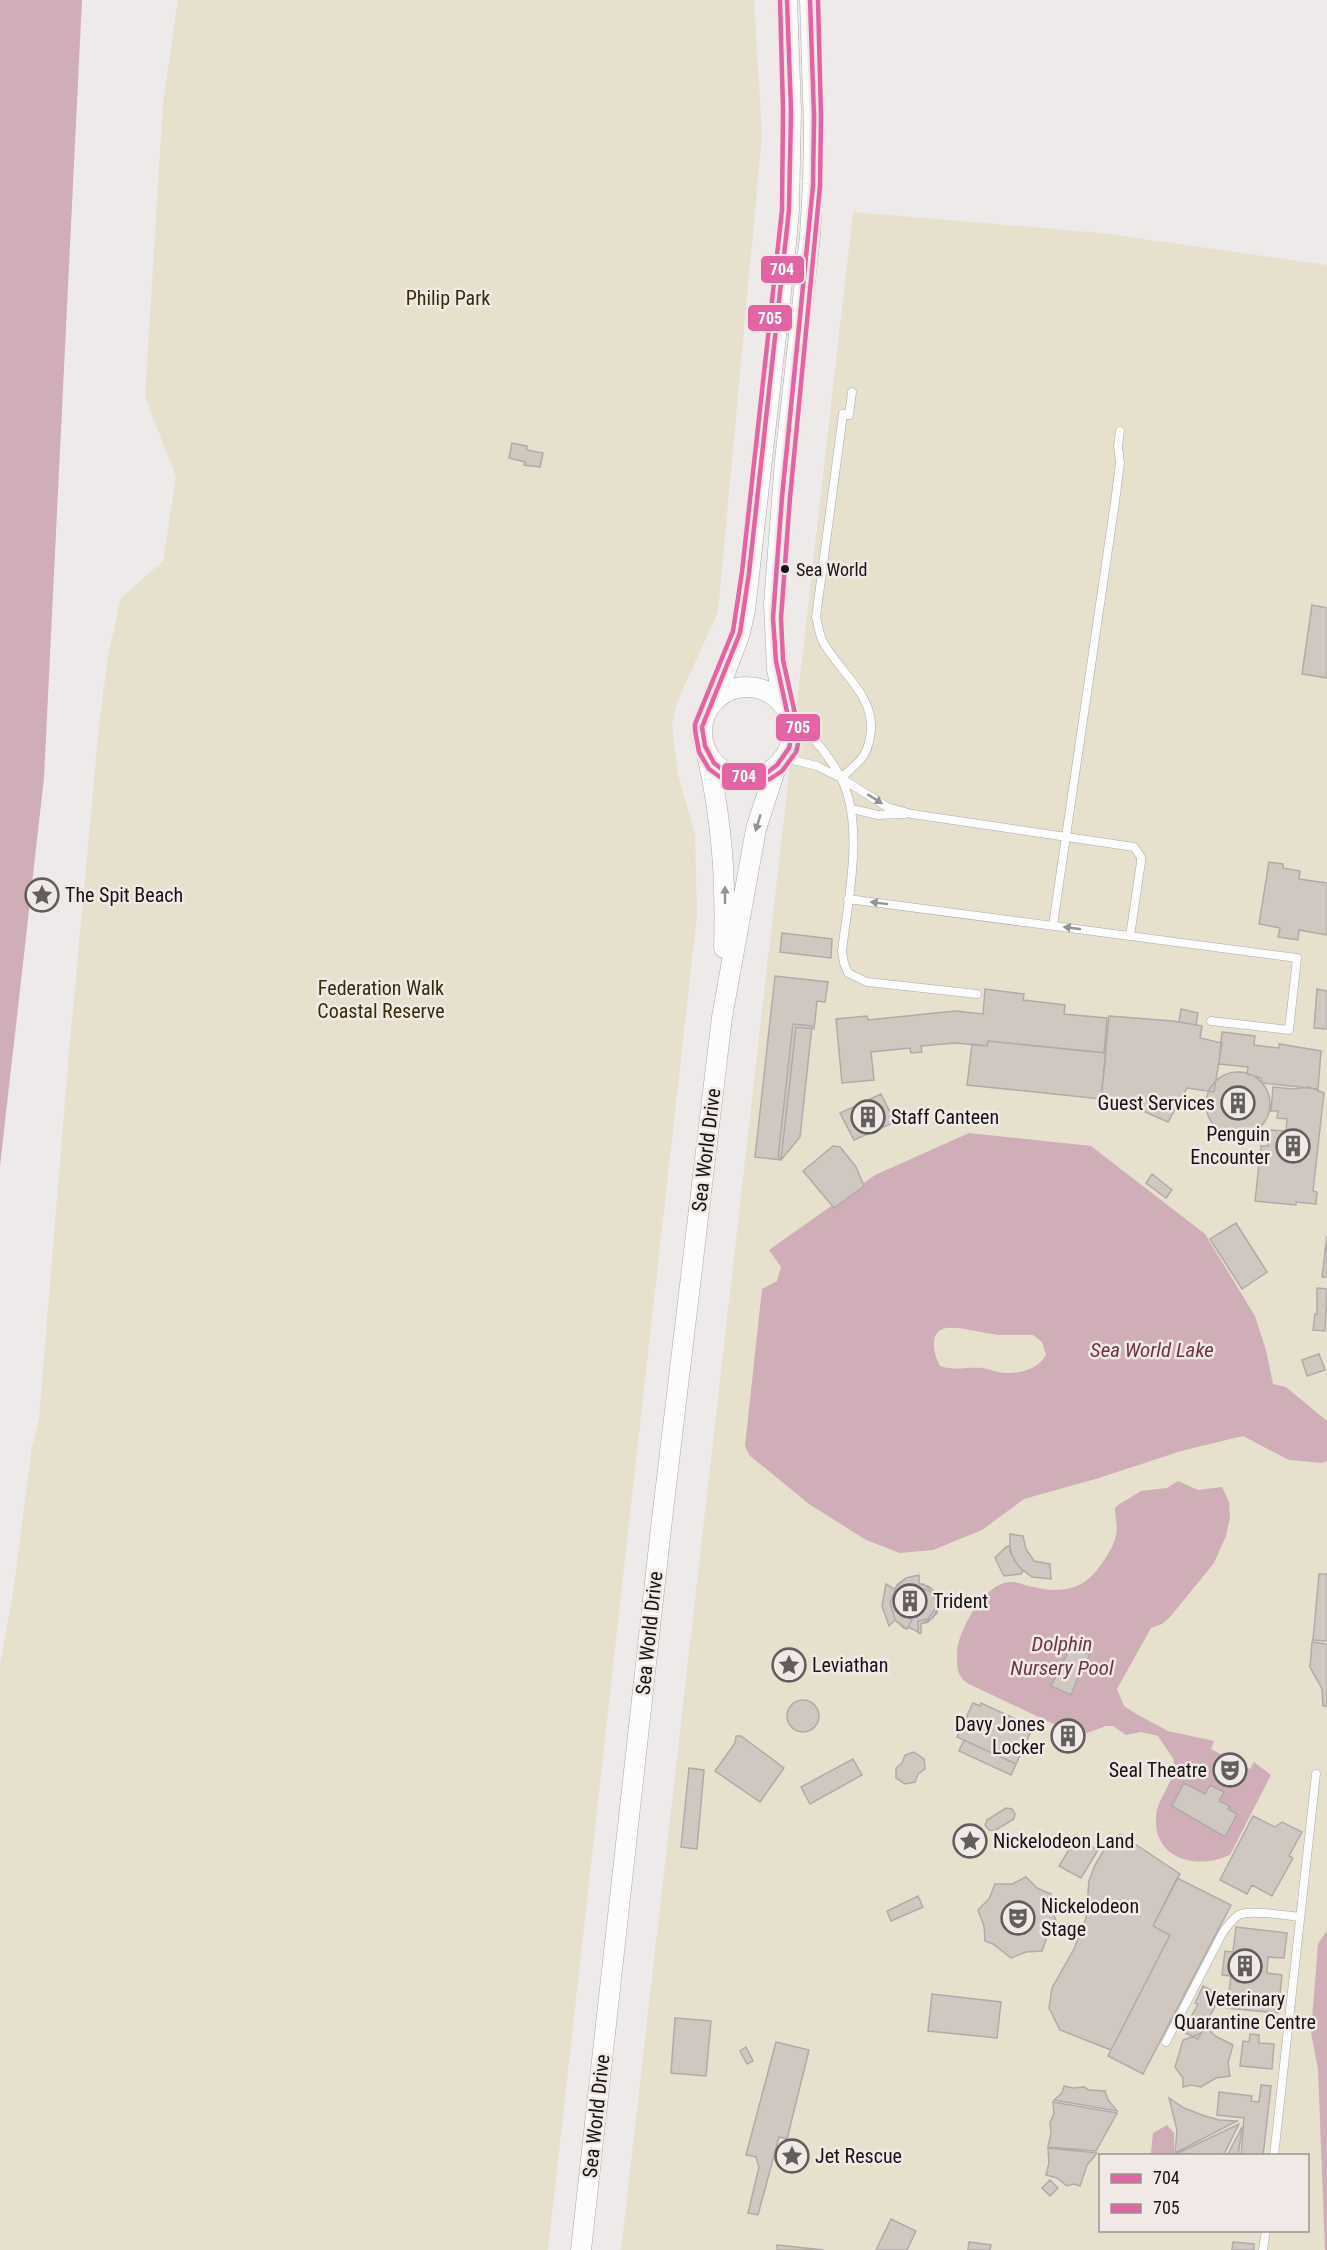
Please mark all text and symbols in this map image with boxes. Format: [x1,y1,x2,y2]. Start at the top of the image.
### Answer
line badge: 704 [760,255,805,284]
text: 704 [770,260,794,279]
park label: Philip Park [406,286,490,310]
line badge: 705 [747,304,793,332]
text: 705 [758,309,782,328]
place label: Sea World [796,559,868,580]
marker: Sea World [779,563,791,575]
line badge: 705 [775,713,821,742]
text: 705 [786,718,810,737]
line badge: 704 [721,762,767,791]
text: 704 [732,767,756,786]
one-way arrow [867,794,883,805]
one-way arrow [753,814,762,832]
place icon: The Spit Beach [24,877,60,913]
place label: The Spit Beach [65,883,183,907]
one-way arrow [720,886,730,905]
one-way arrow [869,899,888,908]
one-way arrow [1063,924,1082,933]
park label: Federation Walk Coastal Reserve [317,976,445,1023]
building icon: Guest Services [1220,1085,1256,1121]
street label: Sea World Drive [687,1087,725,1213]
place label: Guest Services [1098,1091,1215,1115]
building icon: Staff Canteen [850,1099,886,1135]
place label: Staff Canteen [891,1105,999,1129]
place label: Penguin Encounter [1190,1122,1270,1169]
building icon: Penguin Encounter [1275,1128,1311,1164]
water label: Sea World Lake [1090,1338,1214,1362]
street label: Sea World Drive [631,1570,667,1696]
building icon: Trident [892,1583,928,1619]
place label: Trident [933,1589,988,1613]
water label: Dolphin Nursery Pool [1010,1632,1114,1680]
place icon: Leviathan [771,1647,807,1683]
place label: Leviathan [812,1653,888,1677]
place label: Davy Jones Locker [955,1712,1045,1759]
building icon: Davy Jones Locker [1050,1718,1086,1754]
theatre icon: Seal Theatre [1212,1752,1248,1788]
place label: Seal Theatre [1109,1758,1207,1782]
place icon: Nickelodeon Land [952,1823,988,1859]
place label: Nickelodeon Land [993,1829,1134,1853]
place label: Nickelodeon Stage [1041,1894,1139,1941]
theatre icon: Nickelodeon Stage [1000,1900,1036,1936]
building icon: Veterinary Quarantine Centre [1227,1948,1263,1984]
place label: Veterinary Quarantine Centre [1174,1987,1316,2034]
street label: Sea World Drive [578,2053,614,2179]
place icon: Jet Rescue [774,2138,810,2174]
place label: Jet Rescue [815,2144,902,2168]
legend [1099,2154,1309,2232]
text: 704 [1153,2167,1180,2188]
text: 705 [1153,2197,1180,2218]

